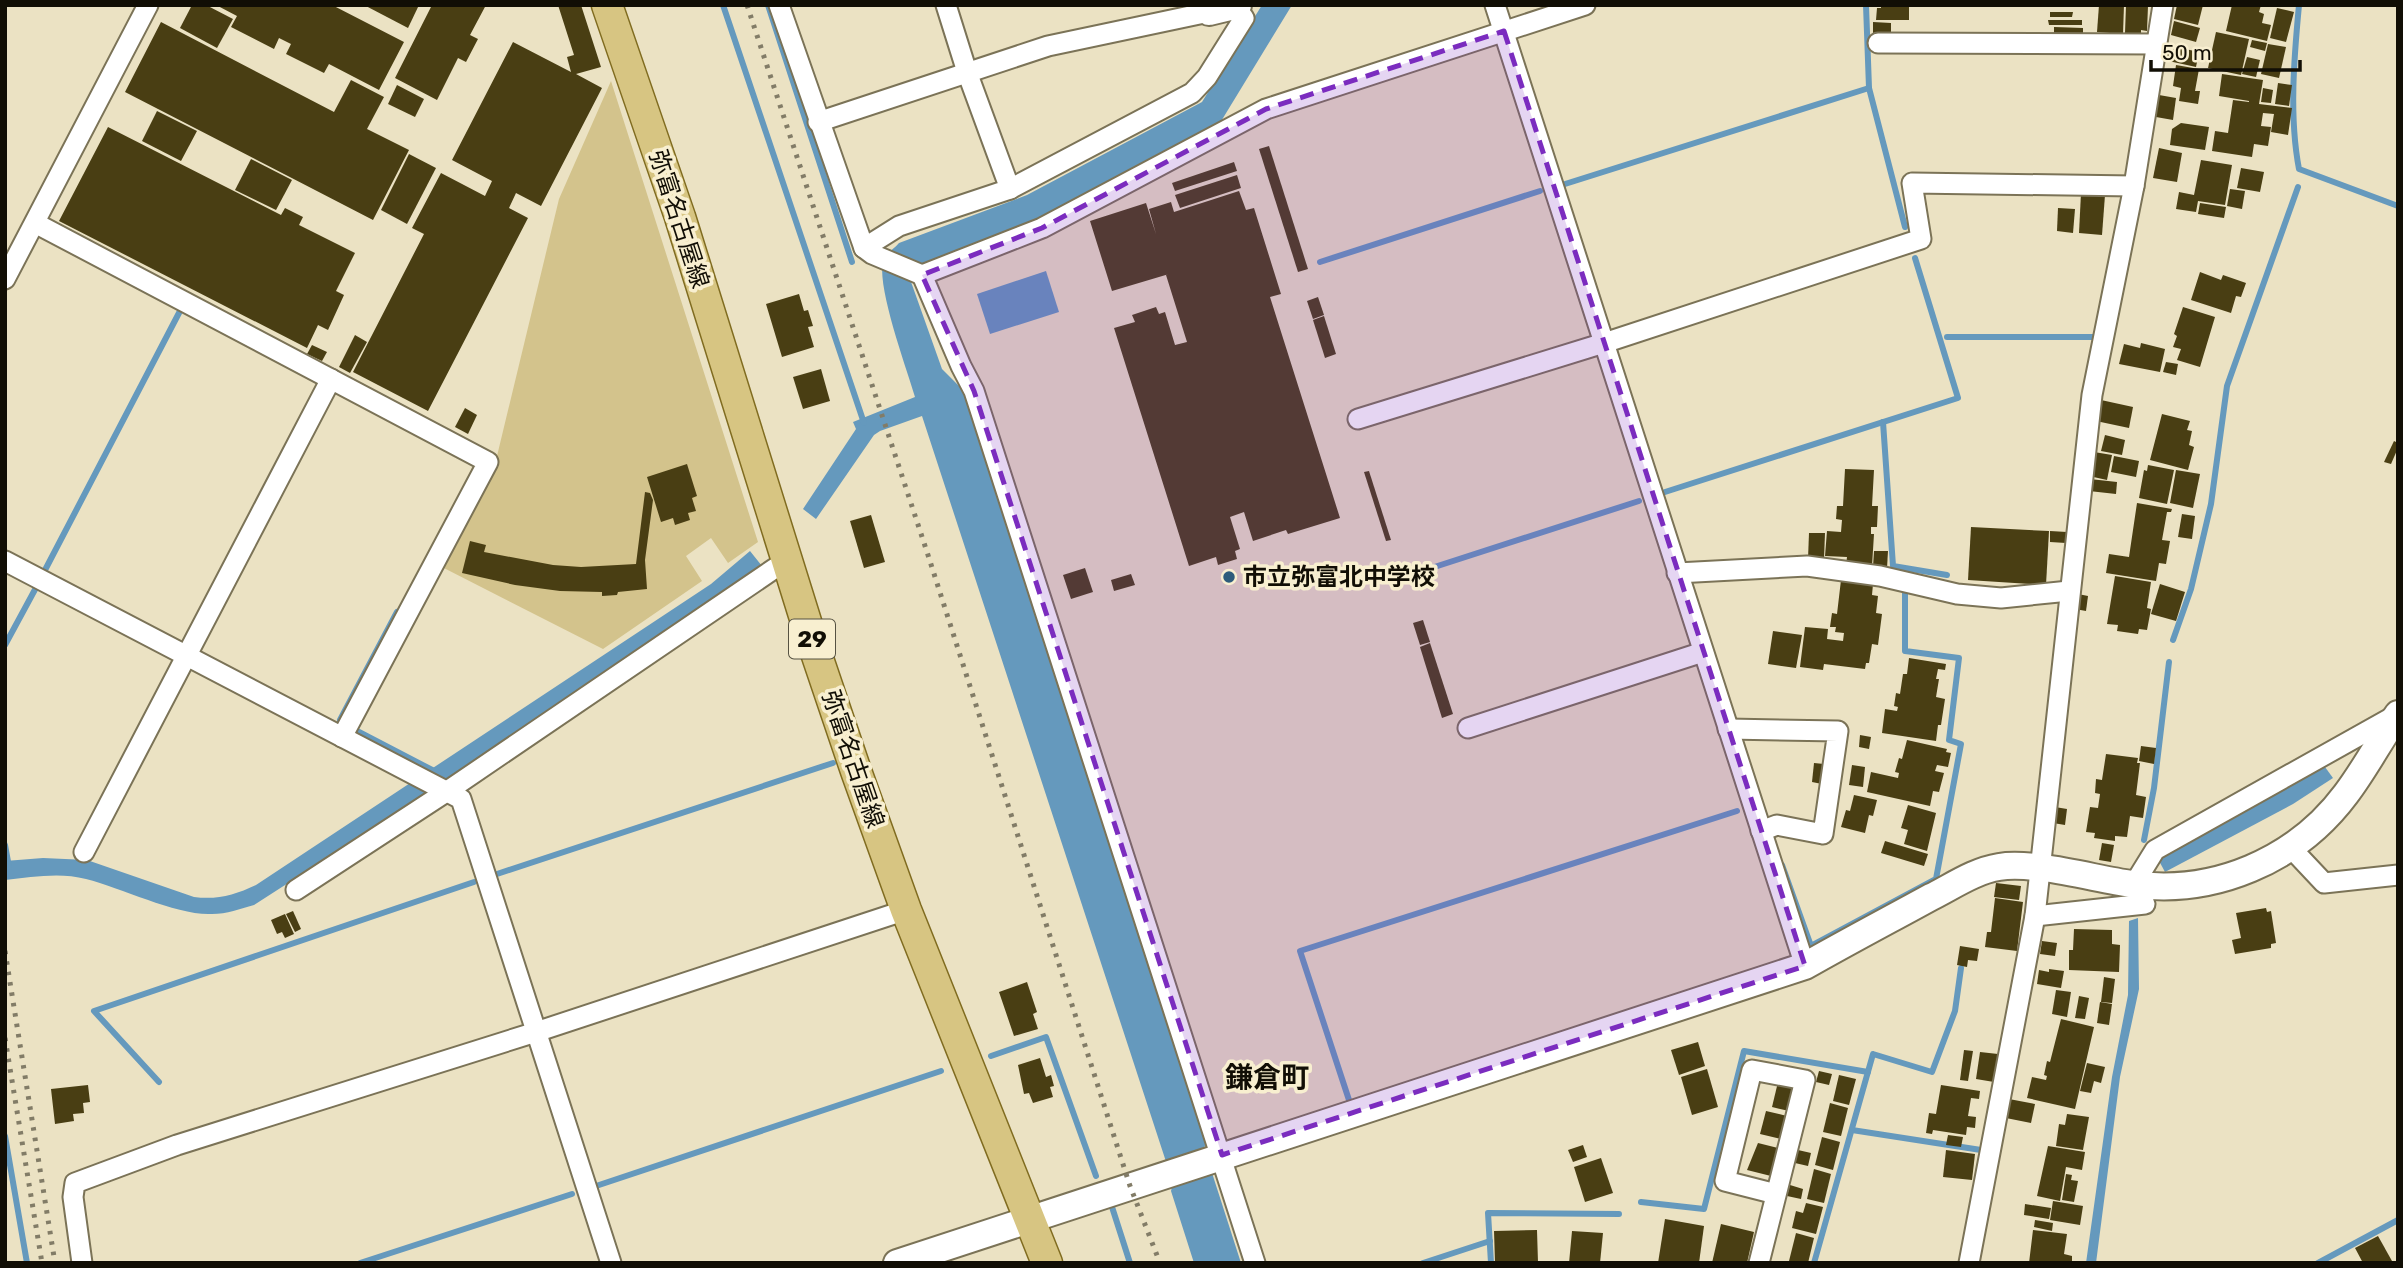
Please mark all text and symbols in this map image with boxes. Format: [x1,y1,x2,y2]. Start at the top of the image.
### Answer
scale bar [2151,28,2300,72]
text: 50 m [2162,40,2212,65]
street label: 弥富名古屋線 [643,146,715,292]
place label: 市立弥富北中学校 [1243,563,1435,591]
marker: 市立弥富北中学校 [1221,569,1237,585]
road number: 29 [789,620,835,659]
street label: 弥富名古屋線 [816,686,890,832]
district label: 鎌倉町 [1225,1061,1309,1094]

